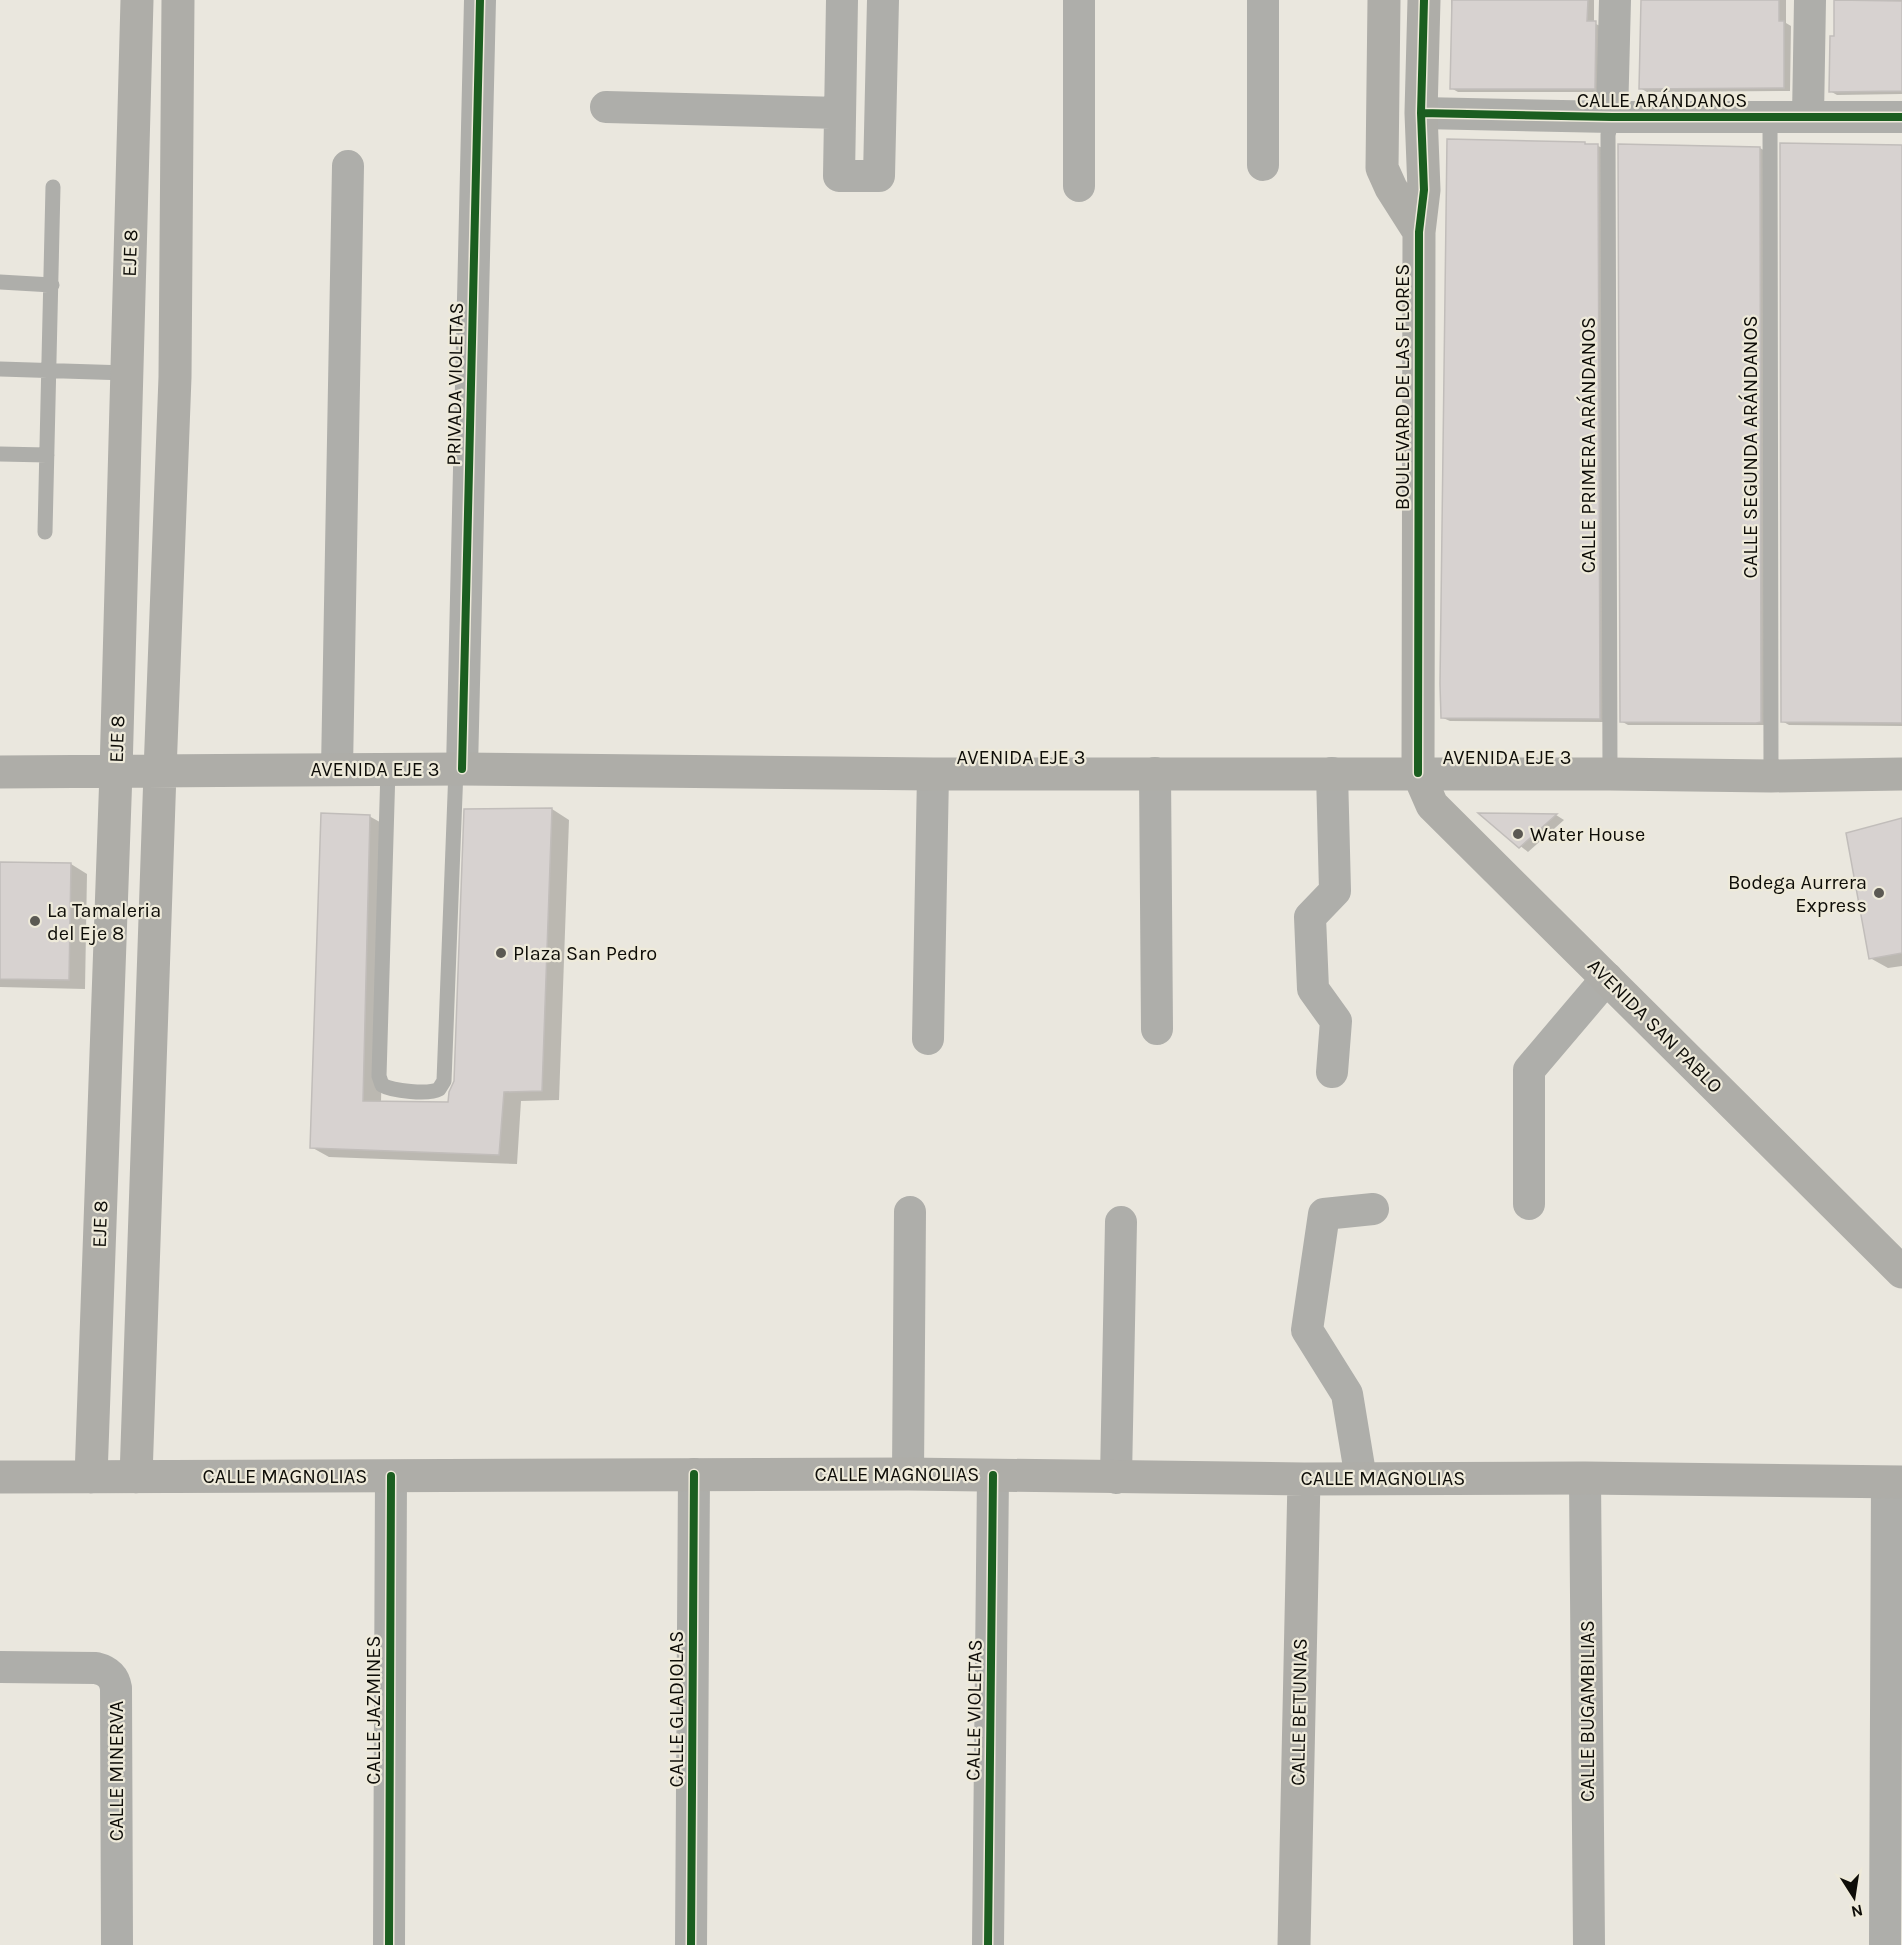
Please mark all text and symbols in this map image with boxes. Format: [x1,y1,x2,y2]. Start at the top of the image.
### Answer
street label: CALLE ARÁNDANOS [1577,88,1747,112]
street label: EJE 8 [118,229,142,277]
street label: BOULEVARD DE LAS FLORES [1391,264,1414,510]
street label: PRIVADA VIOLETAS [442,302,468,466]
street label: CALLE SEGUNDA ARÁNDANOS [1738,315,1762,579]
street label: CALLE PRIMERA ARÁNDANOS [1576,317,1600,573]
street label: EJE 8 [105,715,129,763]
street label: AVENIDA EJE 3 [956,746,1086,769]
street label: AVENIDA EJE 3 [1442,746,1572,769]
street label: AVENIDA EJE 3 [310,758,440,781]
place label: Water House [1530,823,1645,846]
marker: Water House [1511,827,1525,841]
place label: Bodega Aurrera Express [1728,871,1867,917]
marker: Bodega Aurrera Express [1872,886,1886,900]
place label: La Tamaleria del Eje 8 [47,899,161,945]
marker: La Tamaleria del Eje 8 [28,914,42,928]
place label: Plaza San Pedro [513,942,657,965]
marker: Plaza San Pedro [494,946,508,960]
street label: AVENIDA SAN PABLO [1583,954,1727,1098]
street label: EJE 8 [88,1200,112,1248]
street label: CALLE MAGNOLIAS [815,1463,979,1486]
street label: CALLE MAGNOLIAS [203,1465,367,1488]
street label: CALLE MAGNOLIAS [1301,1467,1465,1490]
street label: CALLE BUGAMBILIAS [1576,1620,1599,1802]
street label: CALLE GLADIOLAS [665,1631,688,1787]
street label: CALLE JAZMINES [362,1635,385,1785]
street label: CALLE BETUNIAS [1286,1638,1312,1786]
street label: CALLE VIOLETAS [961,1639,987,1781]
street label: CALLE MINERVA [105,1701,128,1841]
north arrow [1824,1867,1884,1927]
text: N [1849,1901,1865,1922]

